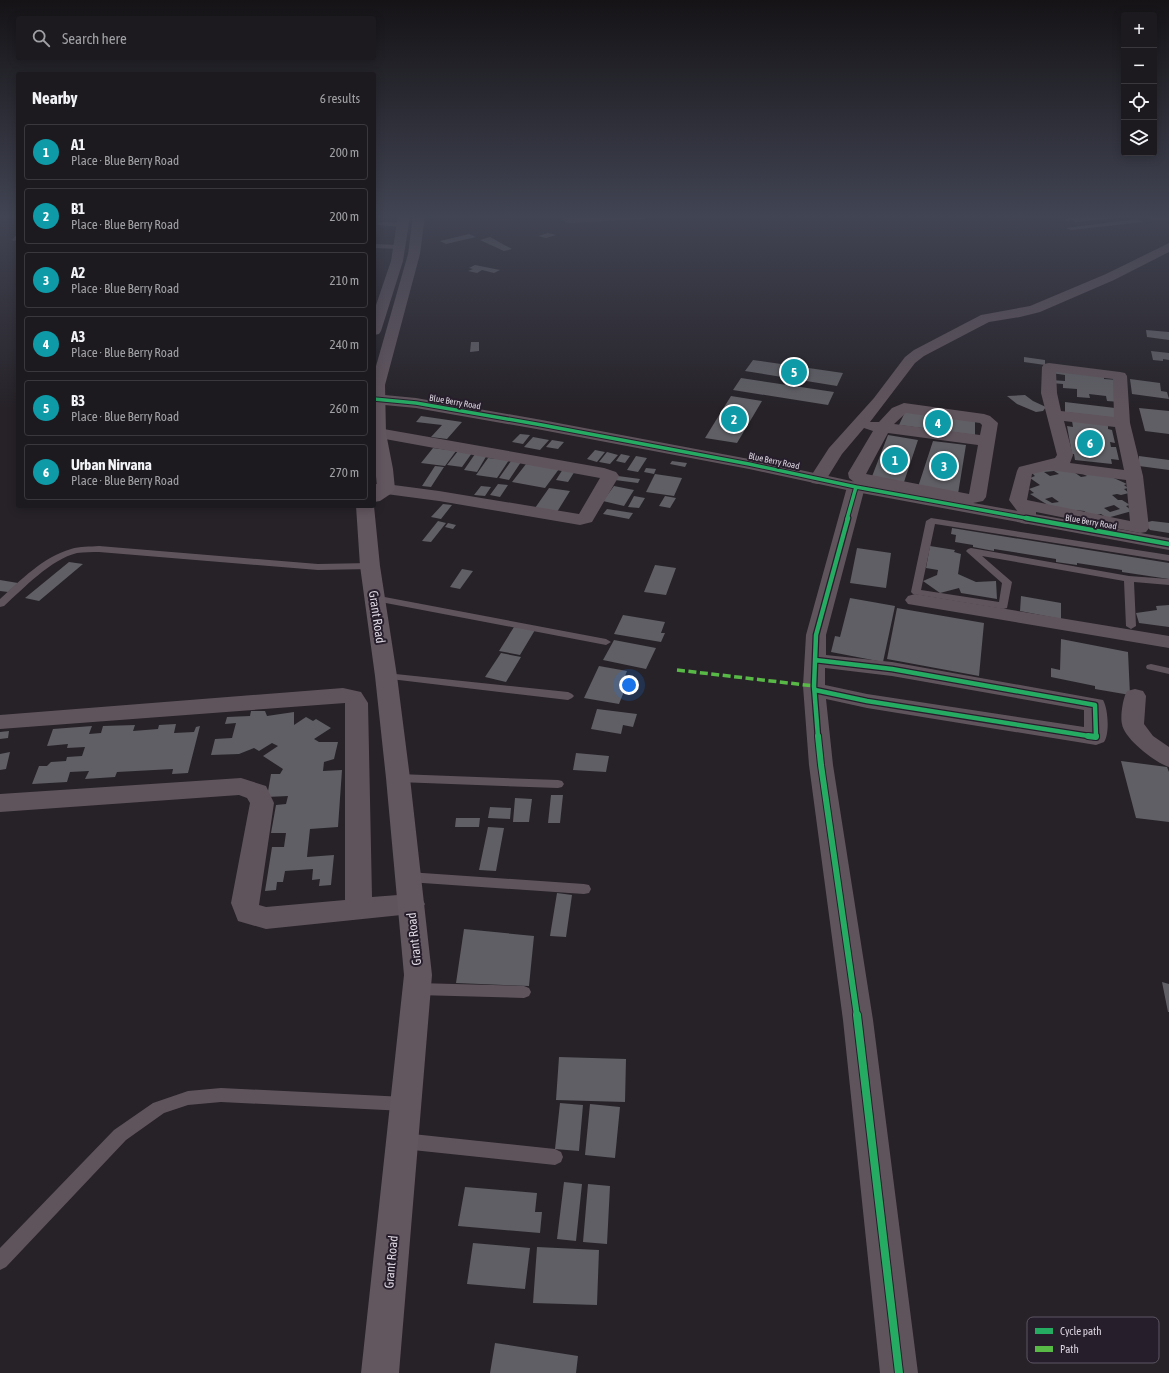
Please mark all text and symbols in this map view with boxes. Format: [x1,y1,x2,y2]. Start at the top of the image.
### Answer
map controls [1121,12,1157,156]
button: + [1121,12,1157,48]
search box [16,16,376,60]
icon: search [30,27,52,49]
text: Search here [62,30,127,47]
button: − [1121,48,1157,84]
button: locate [1121,84,1157,120]
text: Nearby [32,88,78,108]
text: 6 results [320,91,360,106]
button: layers [1121,120,1157,156]
text: A1 [71,136,85,153]
text: 1 [43,145,49,160]
text: 200 m [330,145,359,160]
text: Place · Blue Berry Road [71,153,179,168]
text: B1 [71,200,85,217]
text: 2 [43,209,49,224]
text: 200 m [330,209,359,224]
text: Place · Blue Berry Road [71,217,179,232]
text: A2 [71,264,85,281]
text: 3 [43,273,49,288]
text: 210 m [330,273,359,288]
text: Place · Blue Berry Road [71,281,179,296]
text: A3 [71,328,85,345]
text: 4 [43,337,49,352]
text: 240 m [330,337,359,352]
text: Place · Blue Berry Road [71,345,179,360]
pin: 5 [781,357,807,387]
text: B3 [71,392,85,409]
street label: Blue Berry Road [428,393,482,411]
text: 5 [43,401,49,416]
text: 260 m [330,401,359,416]
pin: 2 [721,404,747,434]
pin: 4 [925,408,951,438]
text: Place · Blue Berry Road [71,409,179,424]
pin: 6 [1077,428,1103,458]
pin: 1 [882,445,908,475]
street label: Blue Berry Road [747,451,801,471]
pin: 3 [931,451,957,481]
text: Urban Nirvana [71,456,152,473]
text: 6 [43,465,49,480]
text: 270 m [330,465,359,480]
text: Place · Blue Berry Road [71,473,179,488]
street label: Blue Berry Road [1064,513,1118,531]
street label: Grant Road [366,590,388,644]
your location [619,675,639,695]
street label: Grant Road [404,912,424,966]
street label: Grant Road [381,1235,401,1289]
legend [1027,1317,1159,1363]
text: Cycle path [1060,1325,1102,1337]
text: Path [1060,1343,1079,1355]

